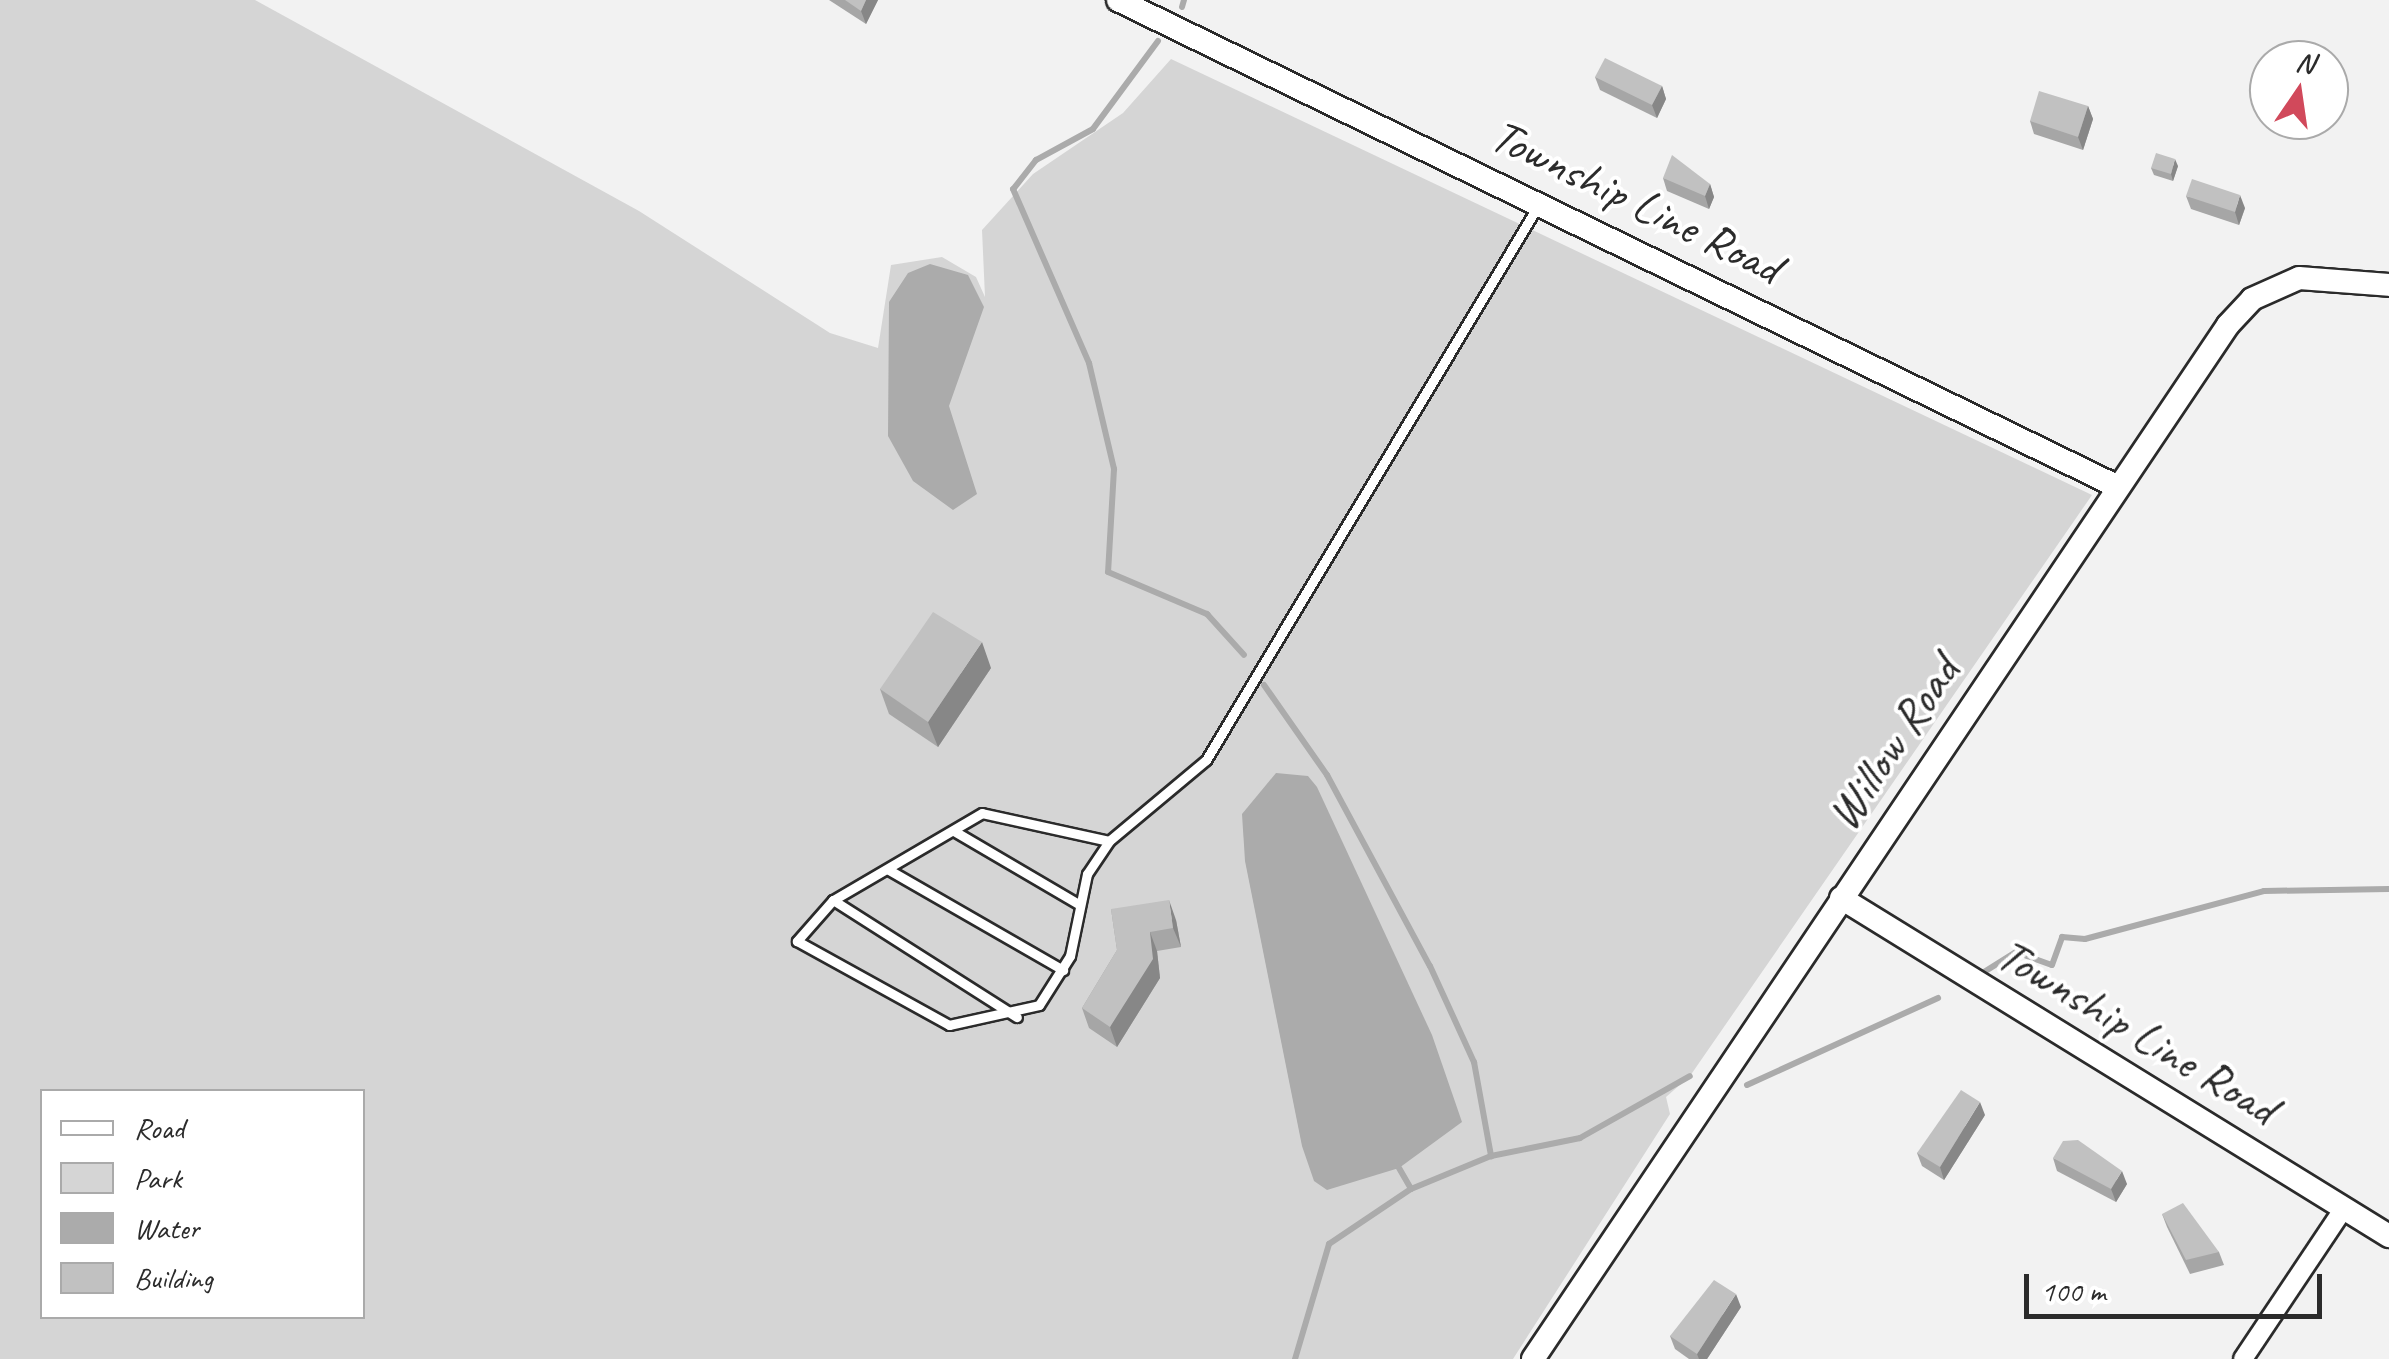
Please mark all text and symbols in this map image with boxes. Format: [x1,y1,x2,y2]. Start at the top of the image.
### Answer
north arrow [2249,40,2349,140]
text: N [2293,43,2318,81]
street label: Township Line Road [1481,106,1791,296]
street label: Willow Road [1815,646,1971,840]
street label: Township Line Road [1986,925,2288,1137]
legend [40,1089,365,1319]
text: Road [134,1109,184,1147]
text: Park [134,1159,182,1197]
text: Water [134,1209,199,1247]
scale bar [2029,1254,2326,1316]
text: Building [134,1259,213,1297]
text: 100 m [2041,1272,2106,1310]

